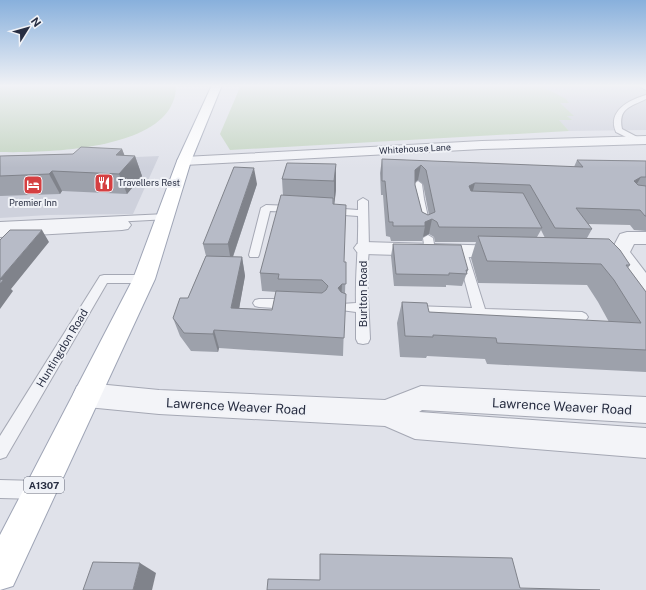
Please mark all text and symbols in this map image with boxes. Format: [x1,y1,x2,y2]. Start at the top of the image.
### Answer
north arrow [8,8,48,48]
text: N [29,15,43,29]
street label: Whitehouse Lane [379,141,451,156]
restaurant icon: Travellers Rest [93,172,115,194]
hotel icon: Premier Inn [22,174,44,196]
place label: Travellers Rest [118,177,181,188]
place label: Premier Inn [9,197,57,208]
street label: Burlton Road [357,261,369,327]
street label: Huntingdon Road [34,307,90,389]
street label: Lawrence Weaver Road [166,395,306,418]
street label: Lawrence Weaver Road [492,395,632,418]
road number: A1307 [24,477,64,493]

